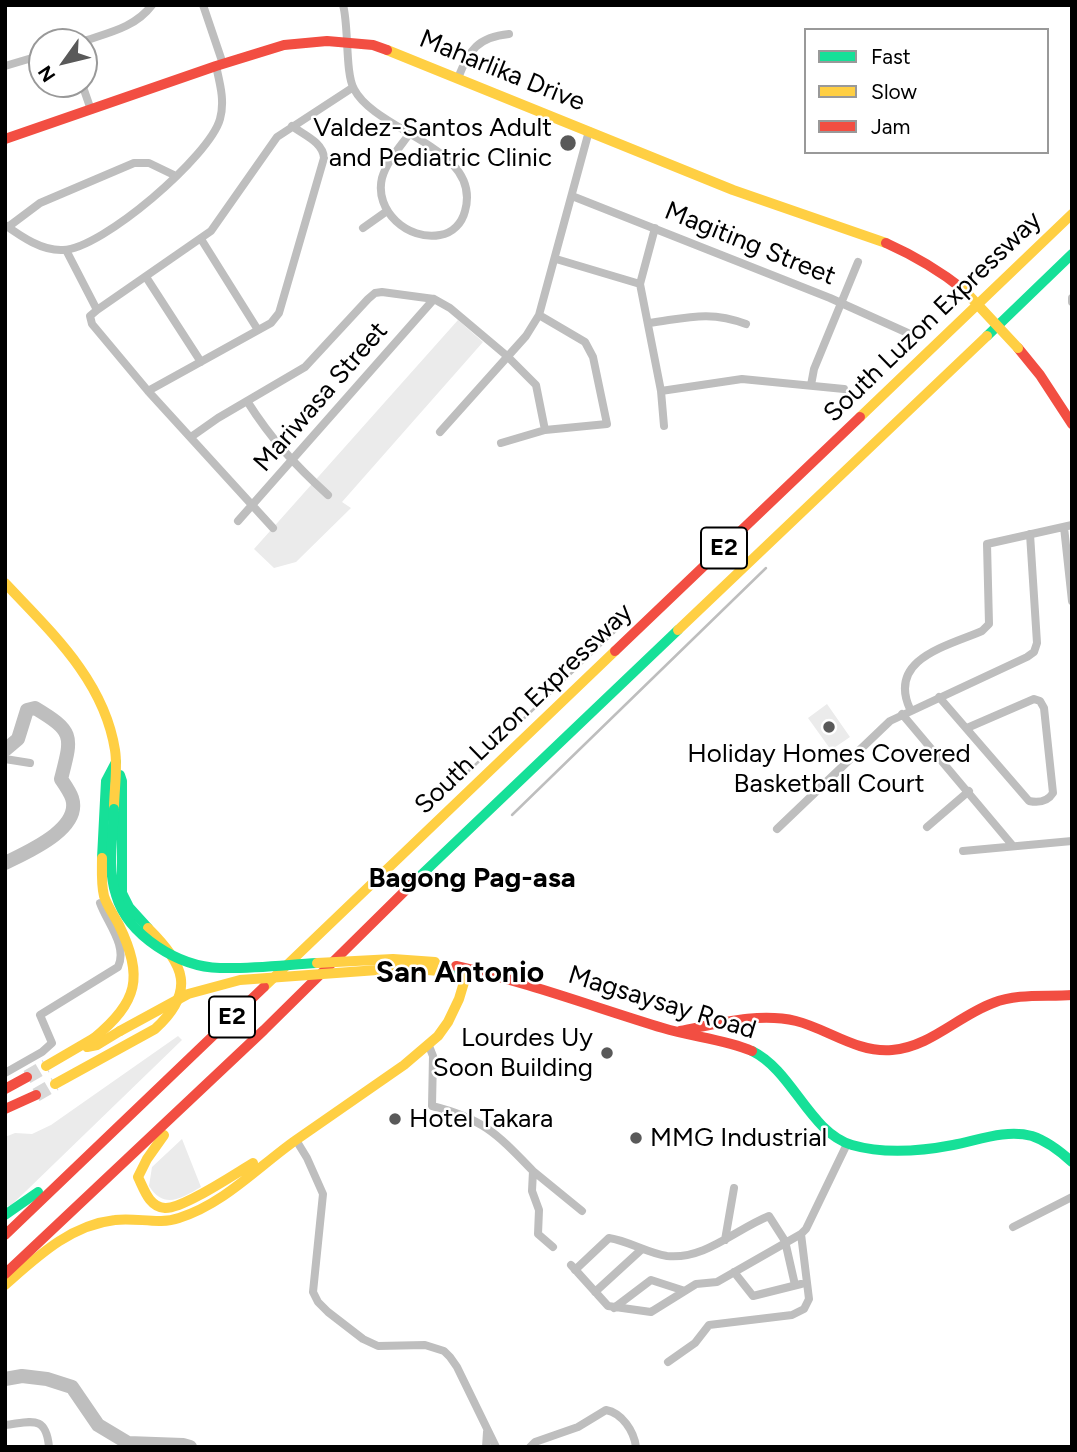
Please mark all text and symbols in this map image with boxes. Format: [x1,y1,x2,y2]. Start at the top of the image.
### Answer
street label: Maharlika Drive [415,24,589,118]
north arrow [28,28,98,98]
legend [804,28,1049,154]
text: Fast [871,44,911,69]
text: N [33,61,60,86]
text: Slow [871,79,917,104]
place label: Valdez-Santos Adult and Pediatric Clinic [313,112,552,174]
text: Jam [871,114,910,139]
marker: Valdez-Santos Adult and Pediatric Clinic [558,133,578,153]
street label: Magiting Street [660,196,840,292]
street label: South Luzon Expressway [818,205,1048,429]
street label: Mariwasa Street [248,316,394,478]
road number: E2 [701,528,747,568]
street label: South Luzon Expressway [409,597,639,821]
marker: Holiday Homes Covered Basketball Court [821,719,837,735]
place label: Holiday Homes Covered Basketball Court [687,738,971,800]
district label: Bagong Pag-asa [368,862,576,896]
district label: San Antonio [376,955,544,991]
street label: Magsaysay Road [564,960,760,1046]
road number: E2 [209,996,255,1037]
place label: Lourdes Uy Soon Building [433,1022,593,1084]
marker: Lourdes Uy Soon Building [599,1045,615,1061]
place label: Hotel Takara [409,1103,553,1135]
marker: Hotel Takara [387,1111,403,1127]
place label: MMG Industrial [650,1122,827,1154]
marker: MMG Industrial [628,1130,644,1146]

